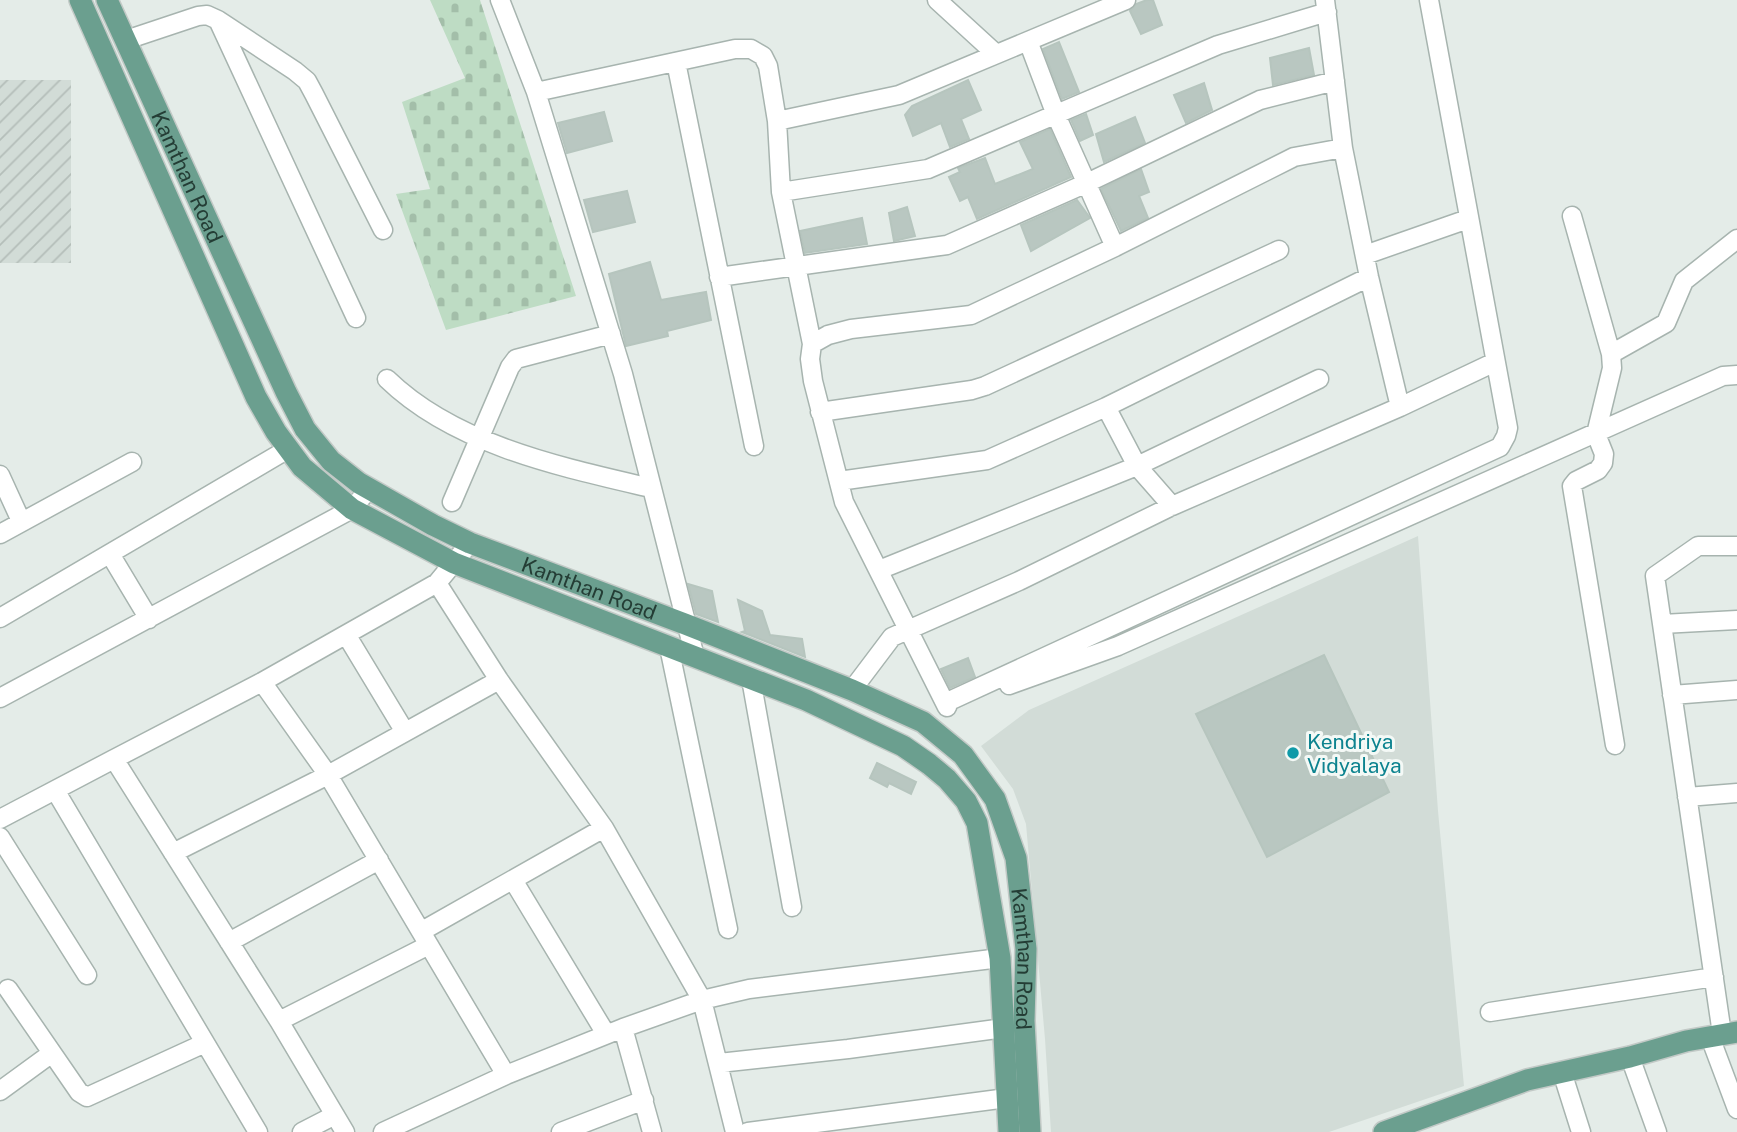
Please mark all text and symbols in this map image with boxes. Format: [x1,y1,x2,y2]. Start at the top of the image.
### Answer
street label: Kamthan Road [147,107,229,246]
street label: Kamthan Road [518,551,660,625]
place label: Kendriya Vidyalaya [1307,729,1402,778]
marker: Kendriya Vidyalaya [1285,745,1301,761]
street label: Kamthan Road [1007,887,1039,1031]

